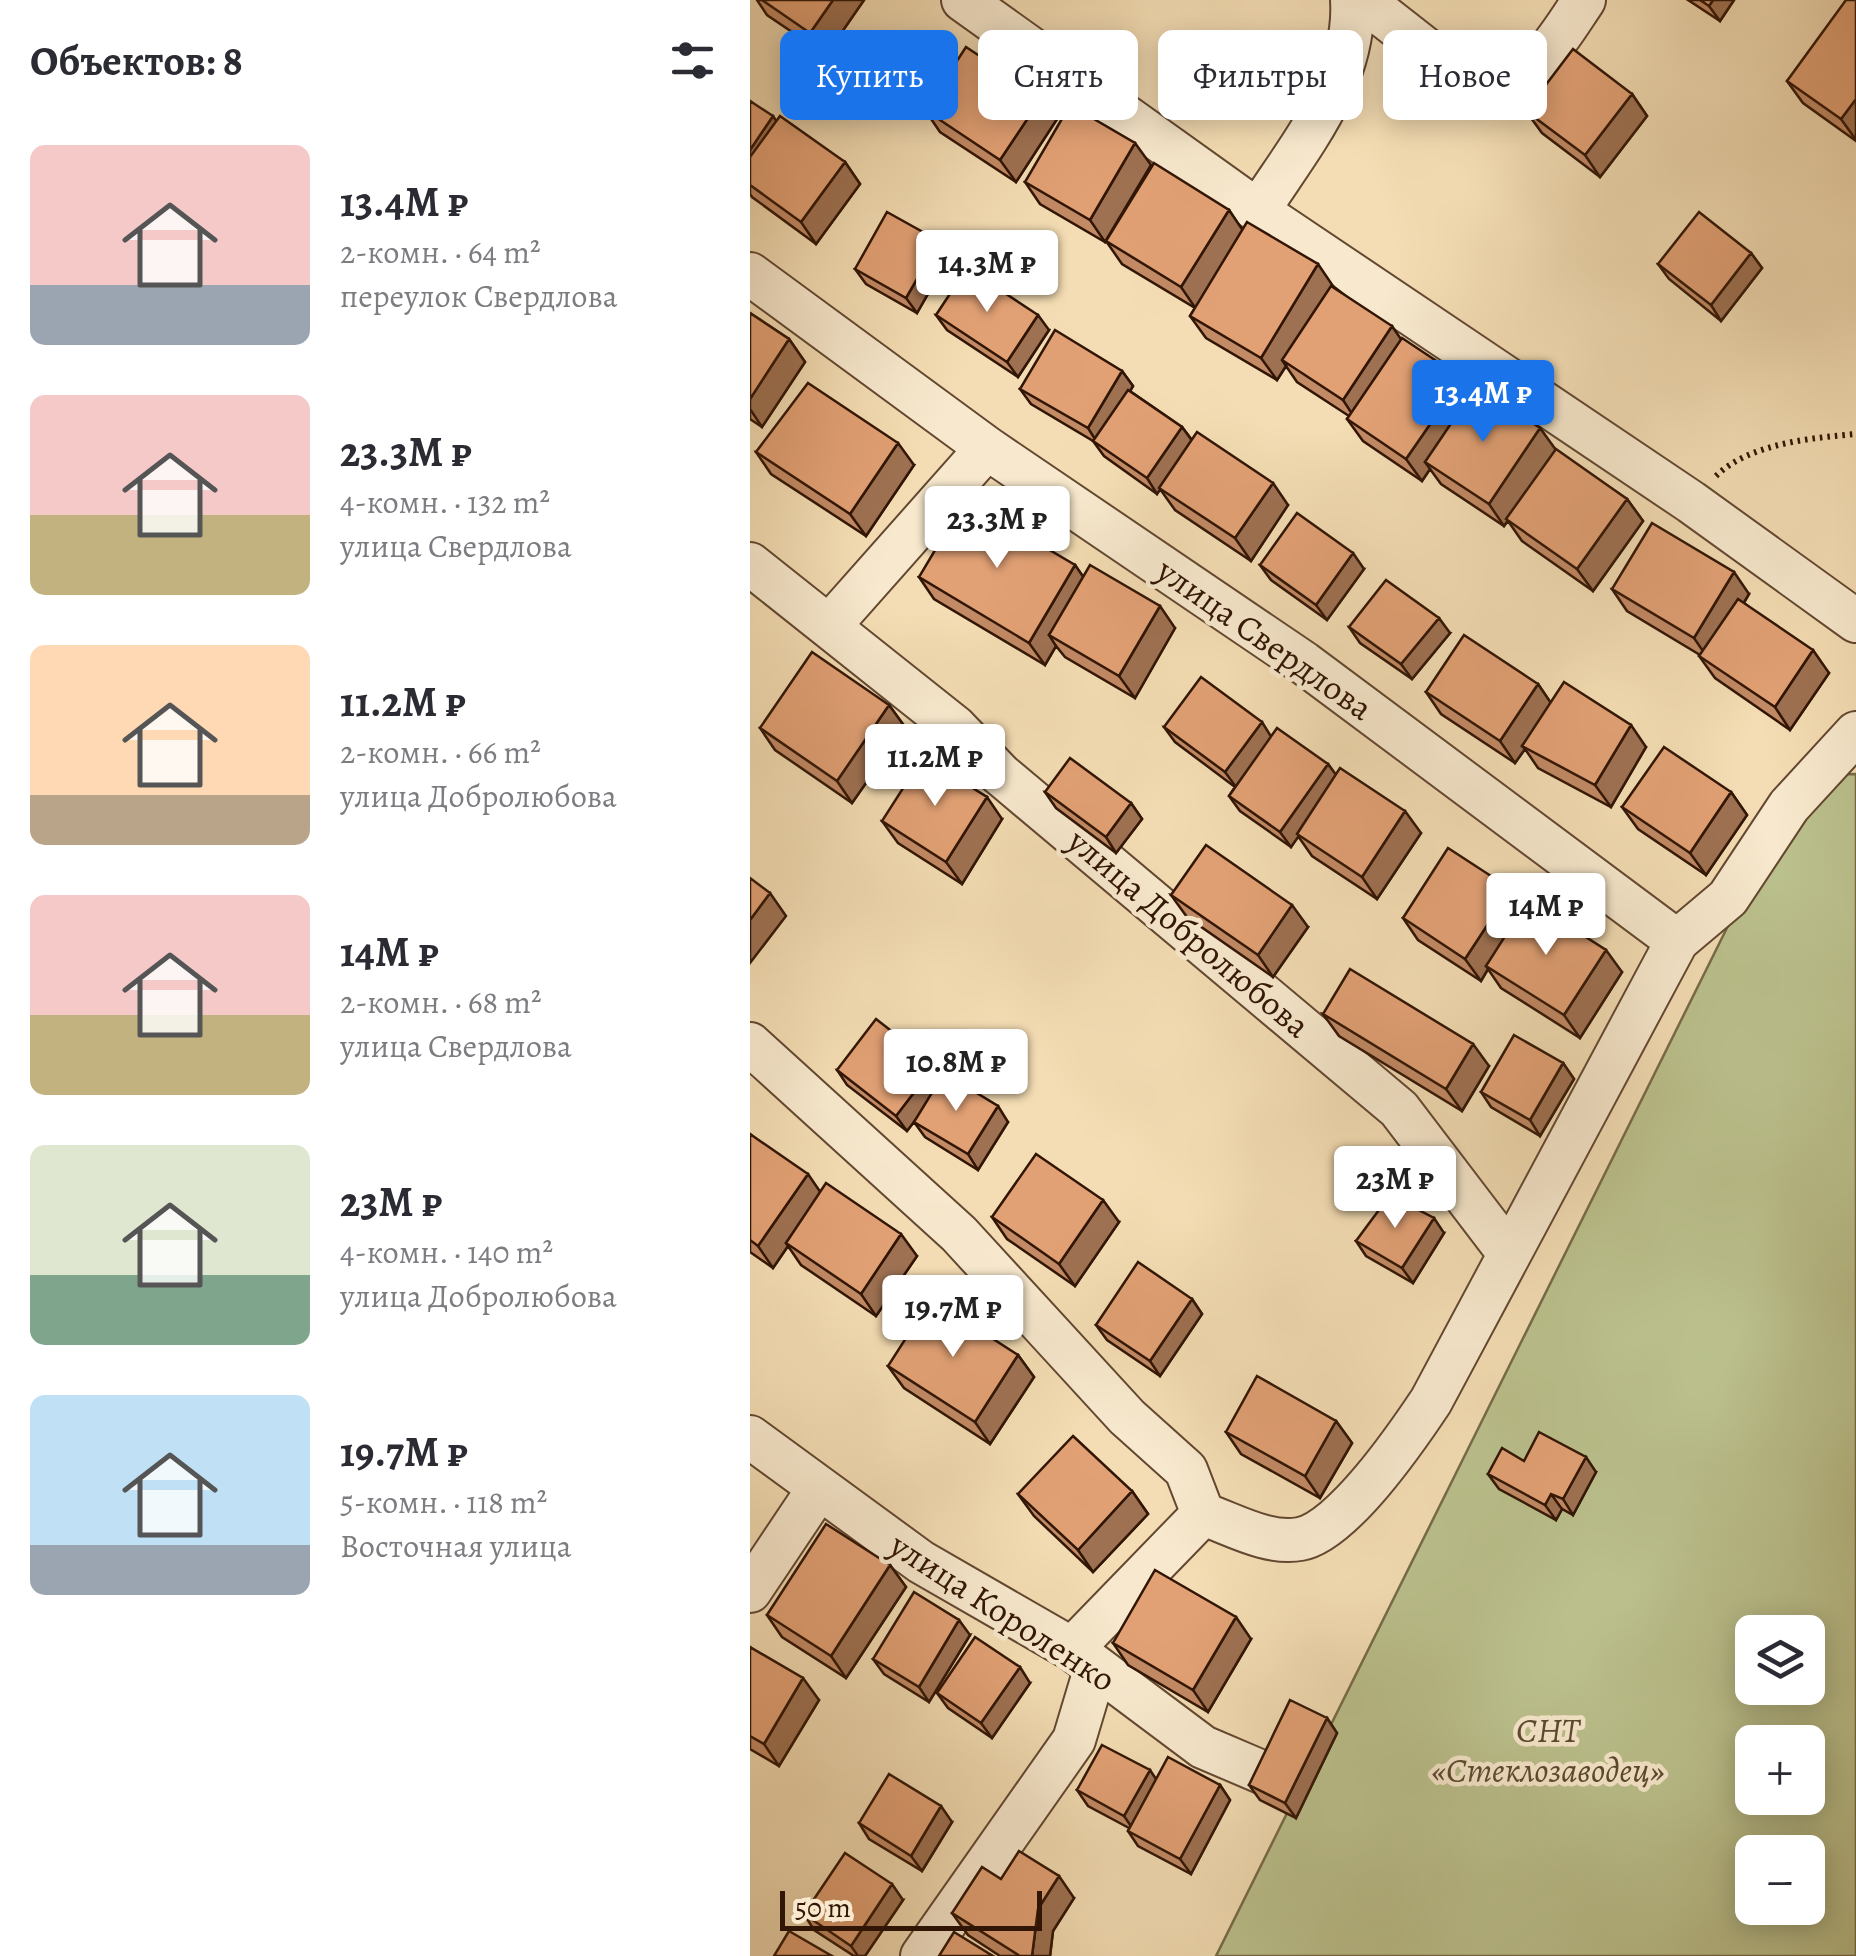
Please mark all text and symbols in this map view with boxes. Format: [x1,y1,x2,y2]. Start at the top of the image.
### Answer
chip: Купить [780,30,958,120]
chip: Снять [978,30,1138,120]
chip: Фильтры [1158,30,1363,120]
chip: Новое [1383,30,1547,120]
text: Объектов: 8 [30,32,243,89]
icon: filters [665,33,720,88]
text: 13.4M ₽ [340,173,468,230]
icon: home [110,185,230,305]
text: 2-комн. · 64 m² [340,230,540,274]
pin: 14.3M ₽ [895,230,1079,315]
text: 14.3M ₽ [938,240,1036,284]
text: переулок Свердлова [340,274,618,318]
pin: 13.4M ₽ [1391,360,1575,445]
text: 13.4M ₽ [1434,370,1532,414]
text: 23.3M ₽ [340,423,472,480]
icon: home [110,435,230,555]
text: 4-комн. · 132 m² [340,480,550,524]
pin: 23.3M ₽ [905,486,1089,571]
text: 23.3M ₽ [947,496,1047,540]
text: улица Свердлова [340,524,572,568]
street label: улица Свердлова [1147,546,1383,731]
text: 11.2M ₽ [340,673,466,730]
icon: home [110,685,230,805]
pin: 11.2M ₽ [843,724,1027,809]
text: 2-комн. · 66 m² [340,730,541,774]
text: 11.2M ₽ [887,734,983,778]
text: улица Добролюбова [340,774,617,818]
street label: улица Добролюбова [1057,817,1320,1049]
pin: 14M ₽ [1476,873,1616,958]
text: 14M ₽ [1508,883,1584,927]
text: 14M ₽ [340,923,439,980]
icon: home [110,935,230,1055]
text: 2-комн. · 68 m² [340,980,542,1024]
text: улица Свердлова [340,1024,572,1068]
pin: 10.8M ₽ [864,1029,1048,1114]
text: 10.8M ₽ [906,1039,1006,1083]
pin: 23M ₽ [1325,1146,1465,1231]
text: 23M ₽ [1356,1156,1434,1200]
text: 23M ₽ [340,1173,442,1230]
icon: home [110,1185,230,1305]
text: 4-комн. · 140 m² [340,1230,553,1274]
text: улица Добролюбова [340,1274,617,1318]
pin: 19.7M ₽ [861,1275,1045,1360]
text: 19.7M ₽ [904,1285,1002,1329]
text: 19.7M ₽ [340,1423,468,1480]
icon: home [110,1435,230,1555]
text: 5-комн. · 118 m² [340,1480,547,1524]
street label: улица Короленко [880,1520,1125,1703]
text: Восточная улица [340,1524,571,1568]
map controls [1735,1615,1825,1925]
button: layers [1735,1615,1825,1705]
park label: СНТ «Стеклозаводец» [1432,1706,1664,1794]
button: + [1735,1725,1825,1815]
button: − [1735,1835,1825,1925]
scale bar [780,1886,1042,1930]
text: 50 m [795,1889,851,1927]

